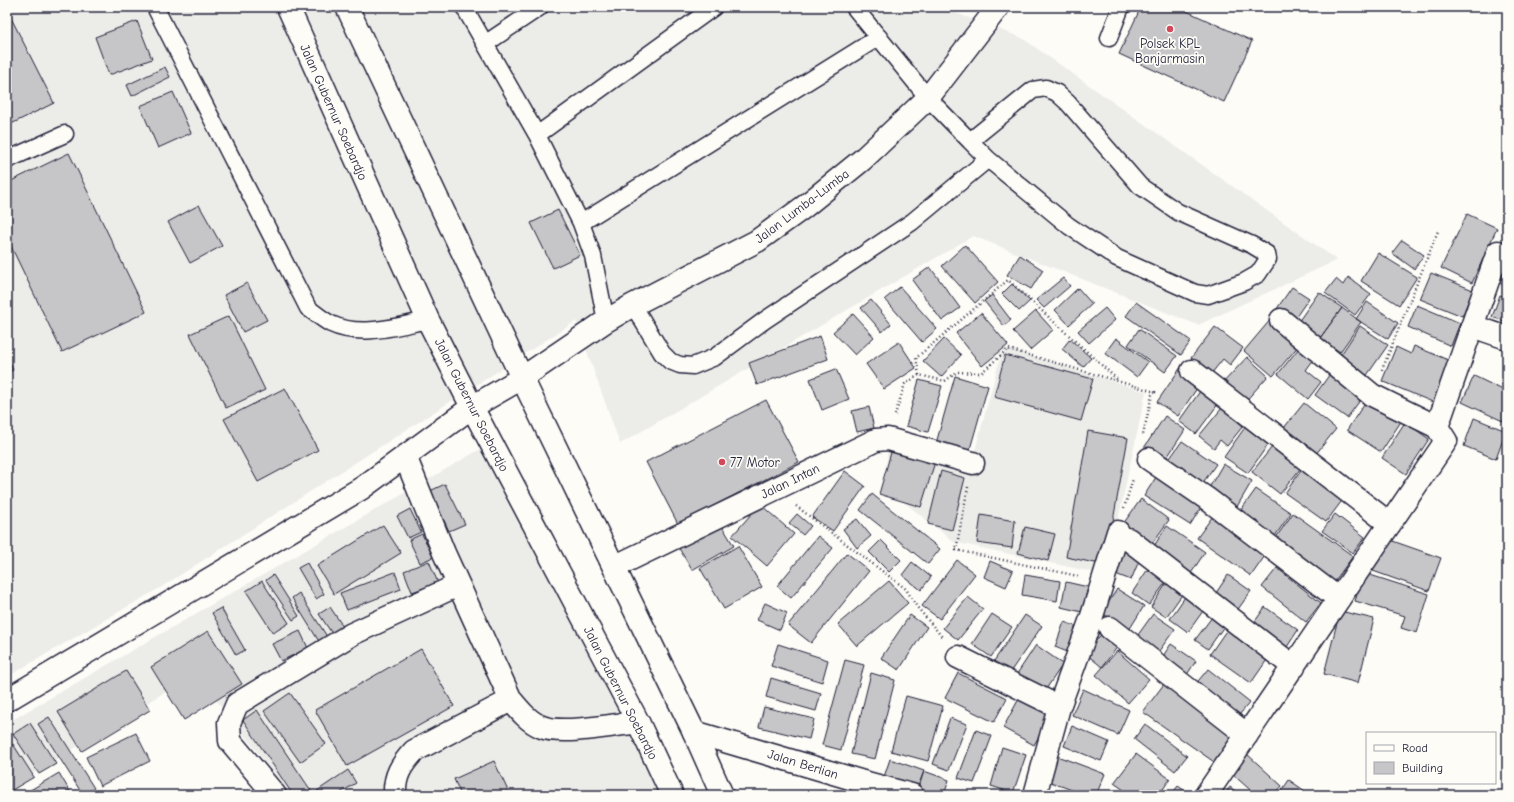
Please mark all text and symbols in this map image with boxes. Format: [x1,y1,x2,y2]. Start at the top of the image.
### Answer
marker: Polsek KPL Banjarmasin [1165,24,1175,34]
place label: Polsek KPL Banjarmasin [1135,36,1205,66]
street label: Jalan Gubernur Soebardjo [297,42,371,183]
street label: Jalan Lumba-Lumba [752,166,852,246]
street label: Jalan Gubernur Soebardjo [432,336,512,474]
place label: 77 Motor [730,455,781,470]
marker: 77 Motor [717,457,727,467]
street label: Jalan Intan [758,460,822,502]
street label: Jalan Gubernur Soebardjo [581,624,661,762]
legend [1366,732,1496,784]
text: Road [1402,741,1428,755]
street label: Jalan Berlian [766,746,840,782]
text: Building [1402,761,1443,775]

